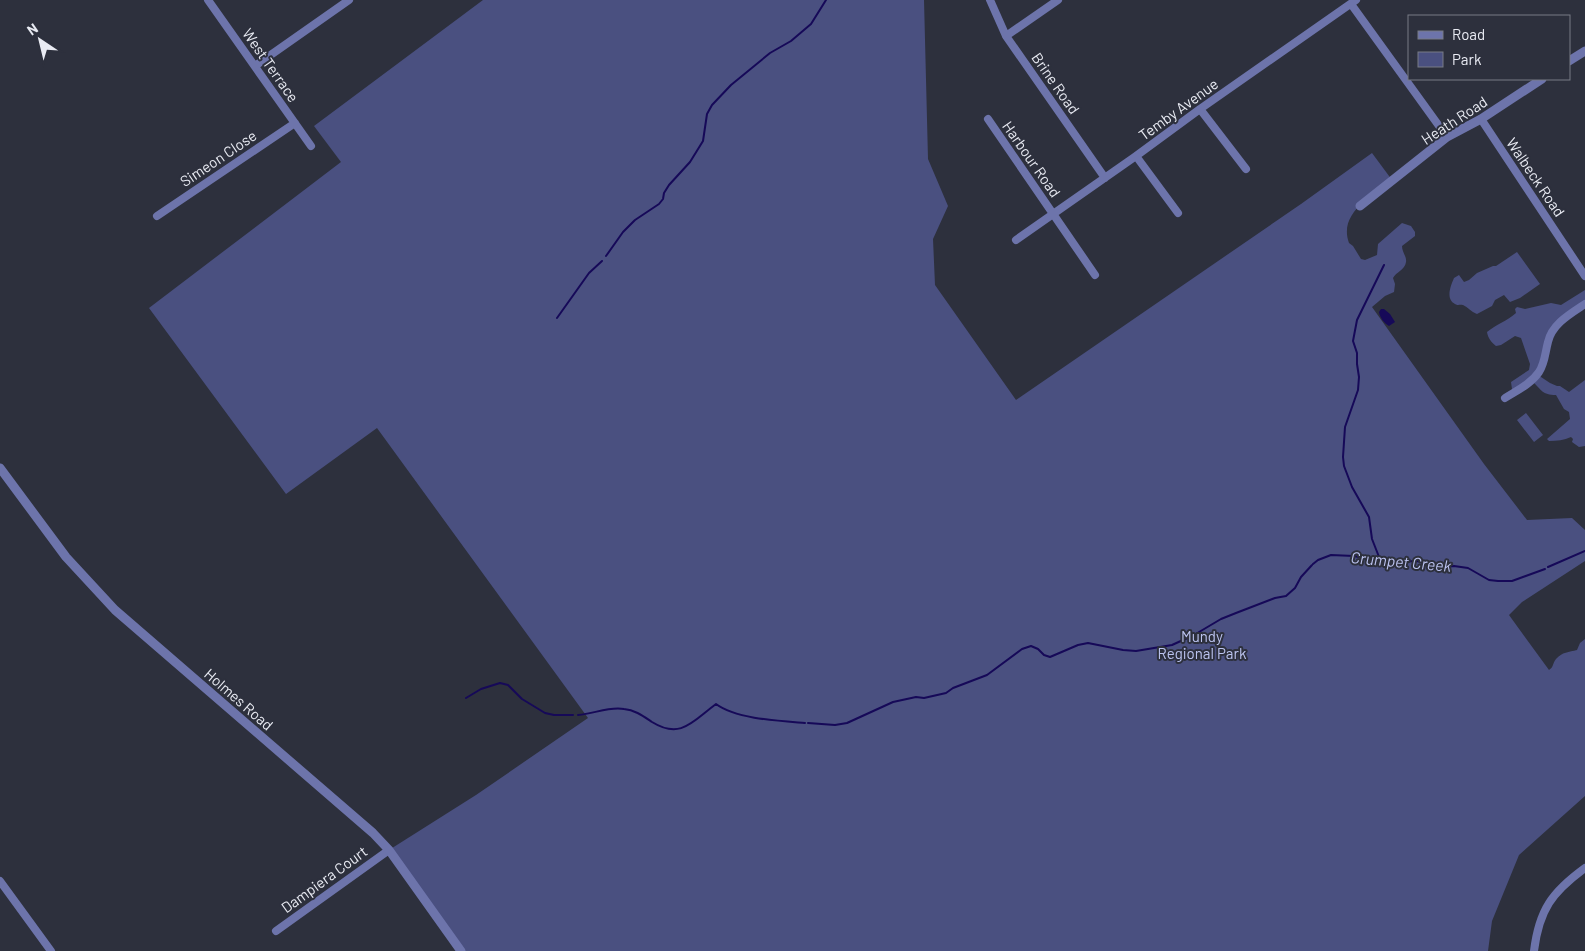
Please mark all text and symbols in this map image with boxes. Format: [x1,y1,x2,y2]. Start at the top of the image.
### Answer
north arrow [15,15,65,65]
legend [1408,15,1570,80]
text: N [24,19,41,39]
street label: West Terrace [239,25,303,105]
text: Road [1452,25,1485,43]
street label: Brine Road [1028,49,1084,117]
text: Park [1452,50,1482,68]
street label: Temby Avenue [1135,74,1221,144]
street label: Heath Road [1418,92,1490,148]
street label: Harbour Road [999,117,1065,201]
street label: Simeon Close [176,126,260,190]
street label: Walbeck Road [1503,134,1569,220]
water label: Crumpet Creek [1350,547,1452,575]
park label: Mundy Regional Park [1158,627,1247,662]
street label: Holmes Road [201,664,277,734]
street label: Dampiera Court [277,842,371,916]

